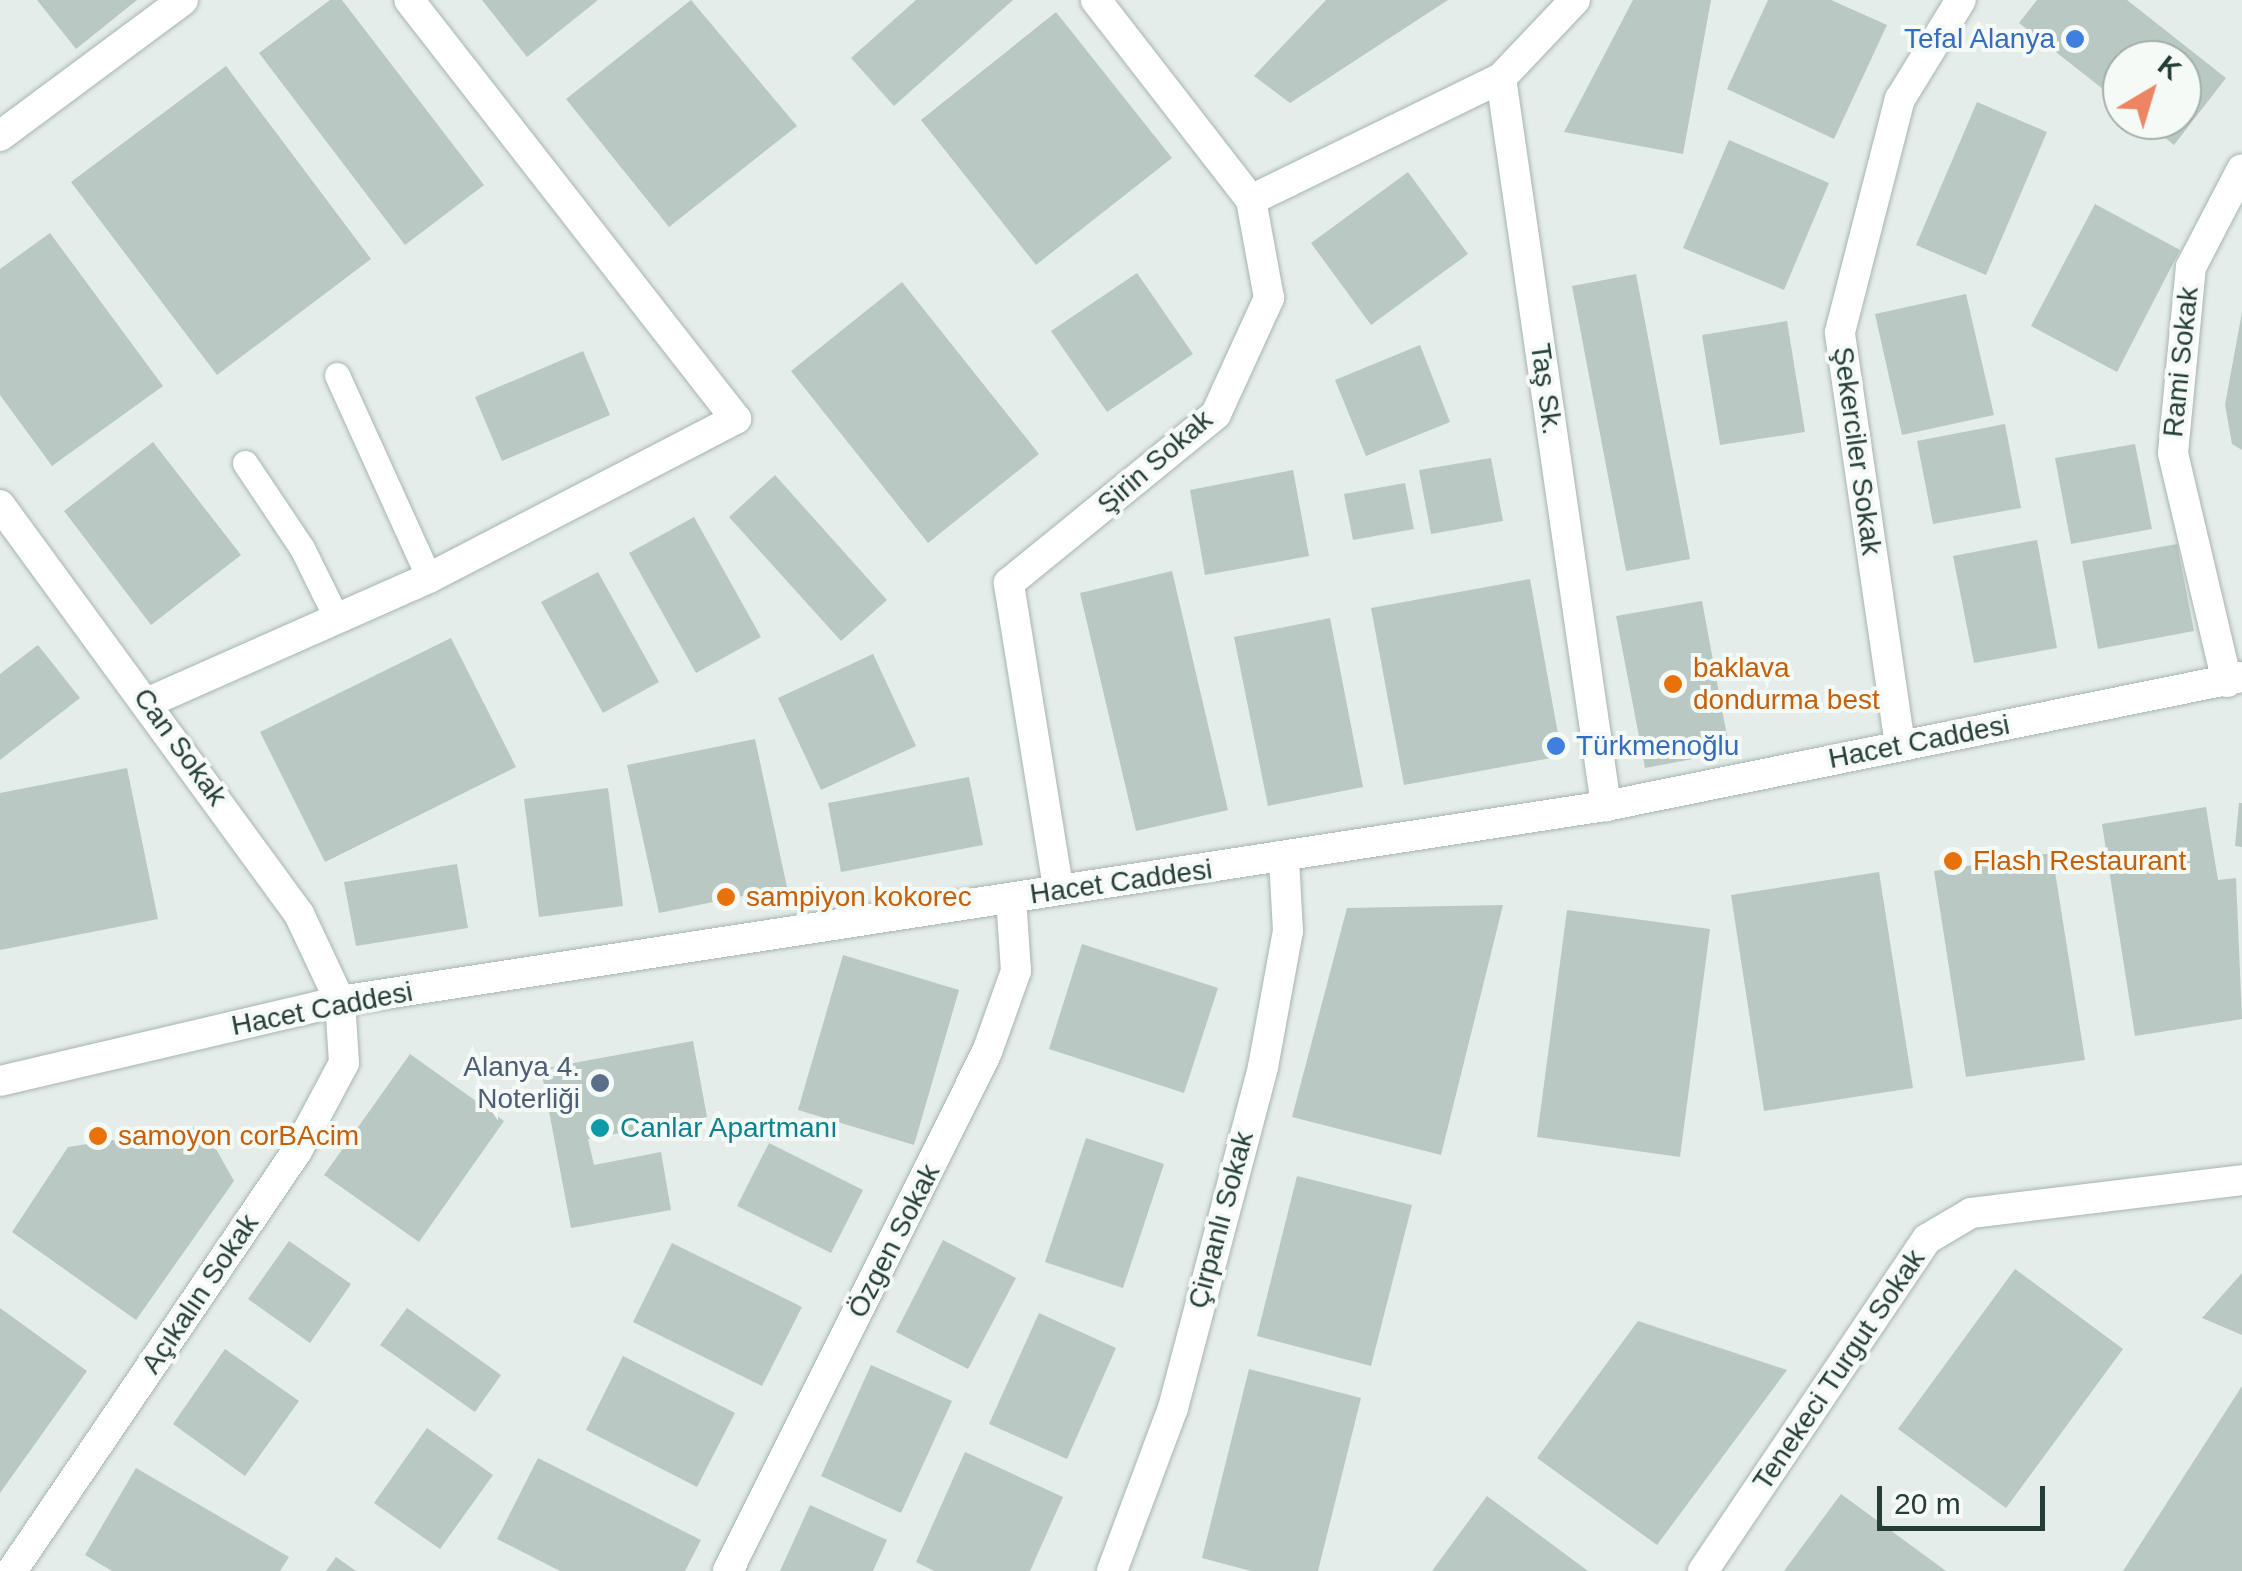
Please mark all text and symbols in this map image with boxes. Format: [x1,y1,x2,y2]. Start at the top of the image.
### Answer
place label: Tefal Alanya [1902,22,2055,56]
marker: Tefal Alanya [2064,28,2086,50]
north arrow [2102,40,2202,140]
text: K [2152,49,2187,86]
street label: Rami Sokak [2156,285,2206,439]
street label: Taş Sk. [1523,341,1569,437]
street label: Şekerciler Sokak [1826,345,1888,557]
street label: Şirin Sokak [1091,403,1219,521]
place label: baklava dondurma best [1693,651,1880,717]
marker: baklava dondurma best [1662,673,1684,695]
street label: Can Sokak [126,682,234,812]
street label: Hacet Caddesi [1826,708,2012,776]
place label: Türkmenoğlu [1576,729,1739,763]
marker: Türkmenoğlu [1545,735,1567,757]
place label: Flash Restaurant [1973,844,2186,878]
marker: Flash Restaurant [1942,850,1964,872]
street label: Hacet Caddesi [1028,853,1214,911]
place label: sampiyon kokorec [746,880,972,914]
marker: sampiyon kokorec [715,886,737,908]
street label: Hacet Caddesi [229,975,415,1043]
place label: Alanya 4. Noterliği [463,1050,580,1116]
marker: Alanya 4. Noterliği [589,1072,611,1094]
place label: Canlar Apartmanı [620,1111,839,1145]
marker: Canlar Apartmanı [589,1117,611,1139]
place label: samoyon corBAcim [118,1119,359,1153]
marker: samoyon corBAcim [87,1125,109,1147]
street label: Çirpanlı Sokak [1181,1128,1261,1312]
street label: Özgen Sokak [841,1158,947,1324]
street label: Açıkalın Sokak [134,1208,266,1380]
street label: Tenekeci Turgut Sokak [1746,1243,1932,1497]
scale bar [1882,1466,2050,1528]
text: 20 m [1894,1487,1961,1520]

